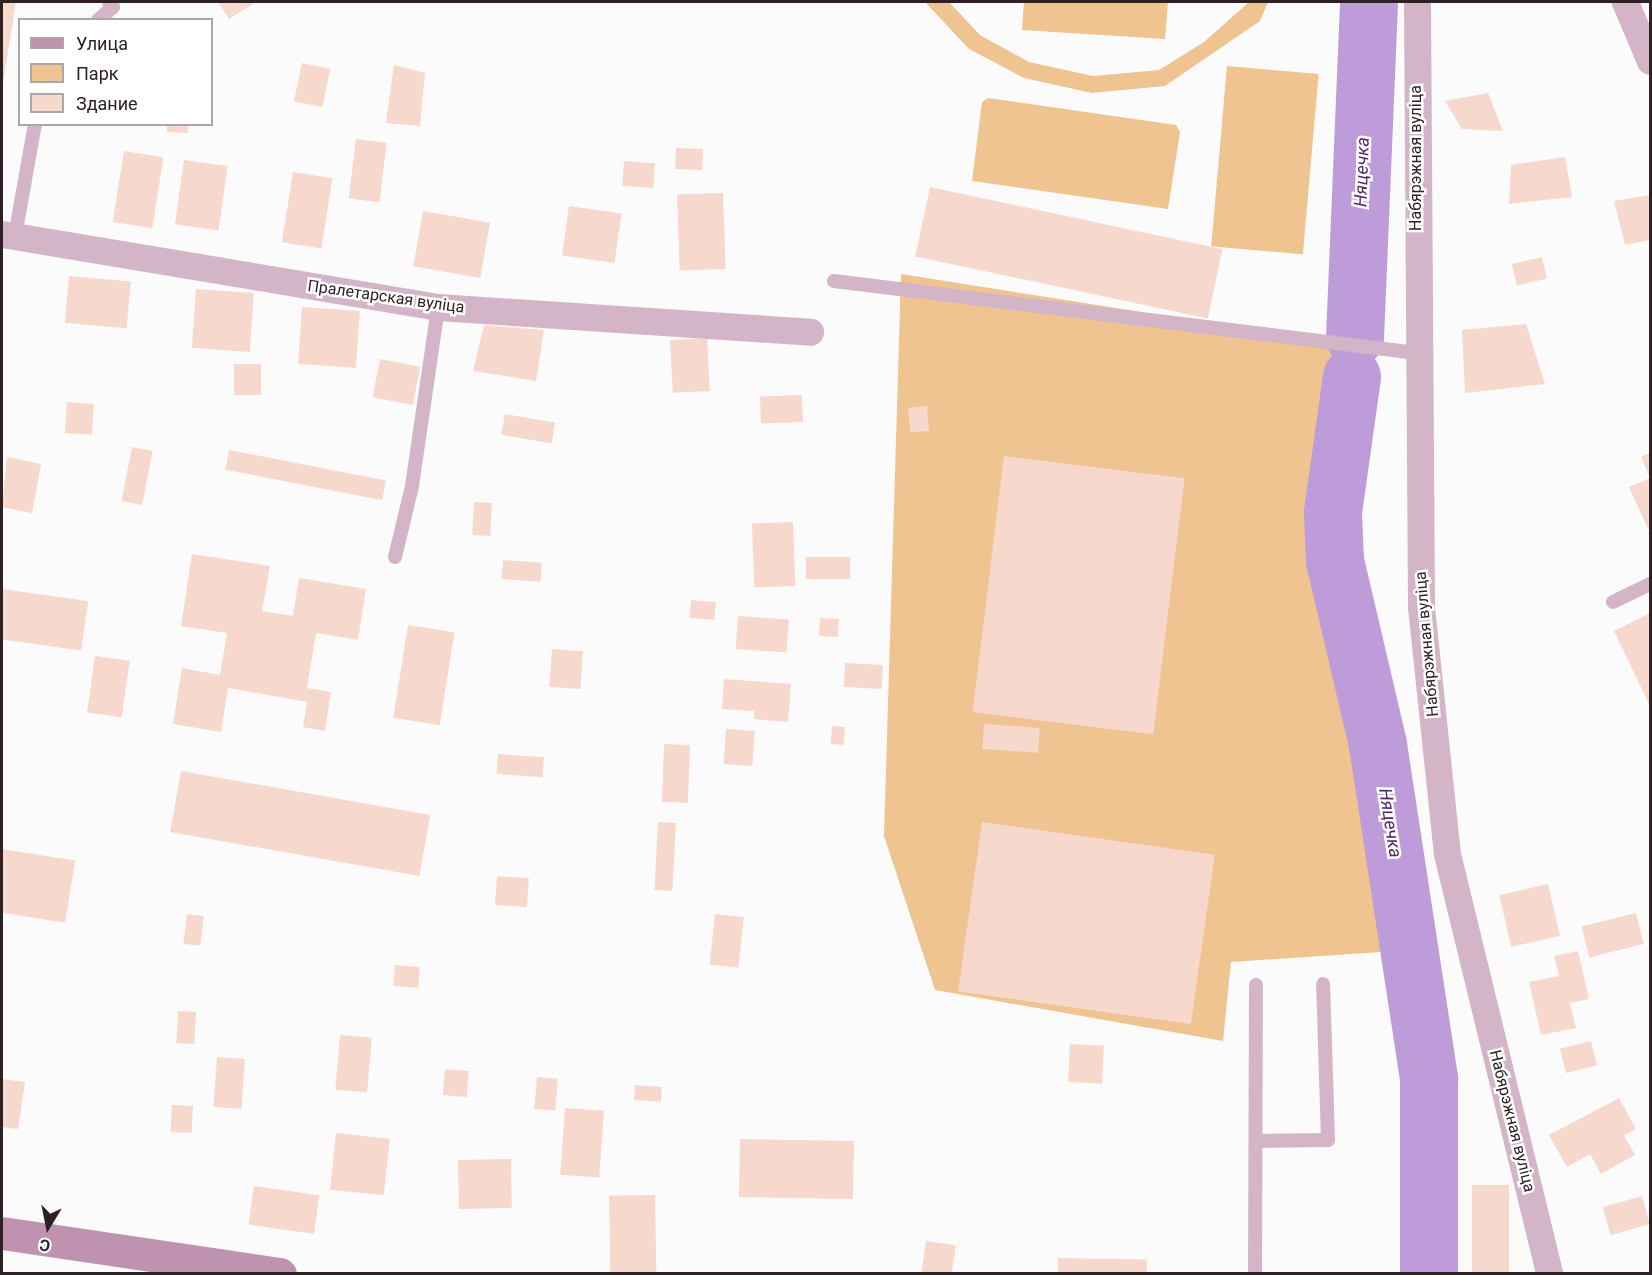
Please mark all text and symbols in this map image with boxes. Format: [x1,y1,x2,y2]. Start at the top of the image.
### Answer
legend [18,18,213,126]
text: Улица [76,33,128,54]
text: Парк [76,63,118,84]
street label: Набярэжная вуліца [1406,85,1426,231]
text: Здание [76,93,138,114]
water label: Няцечка [1350,137,1374,207]
street label: Пралетарская вуліца [306,276,466,318]
street label: Набярэжная вуліца [1411,571,1443,717]
water label: Няцечка [1374,787,1406,859]
street label: Набярэжная вуліца [1485,1048,1539,1194]
north arrow [18,1197,78,1257]
text: С [38,1235,52,1255]

